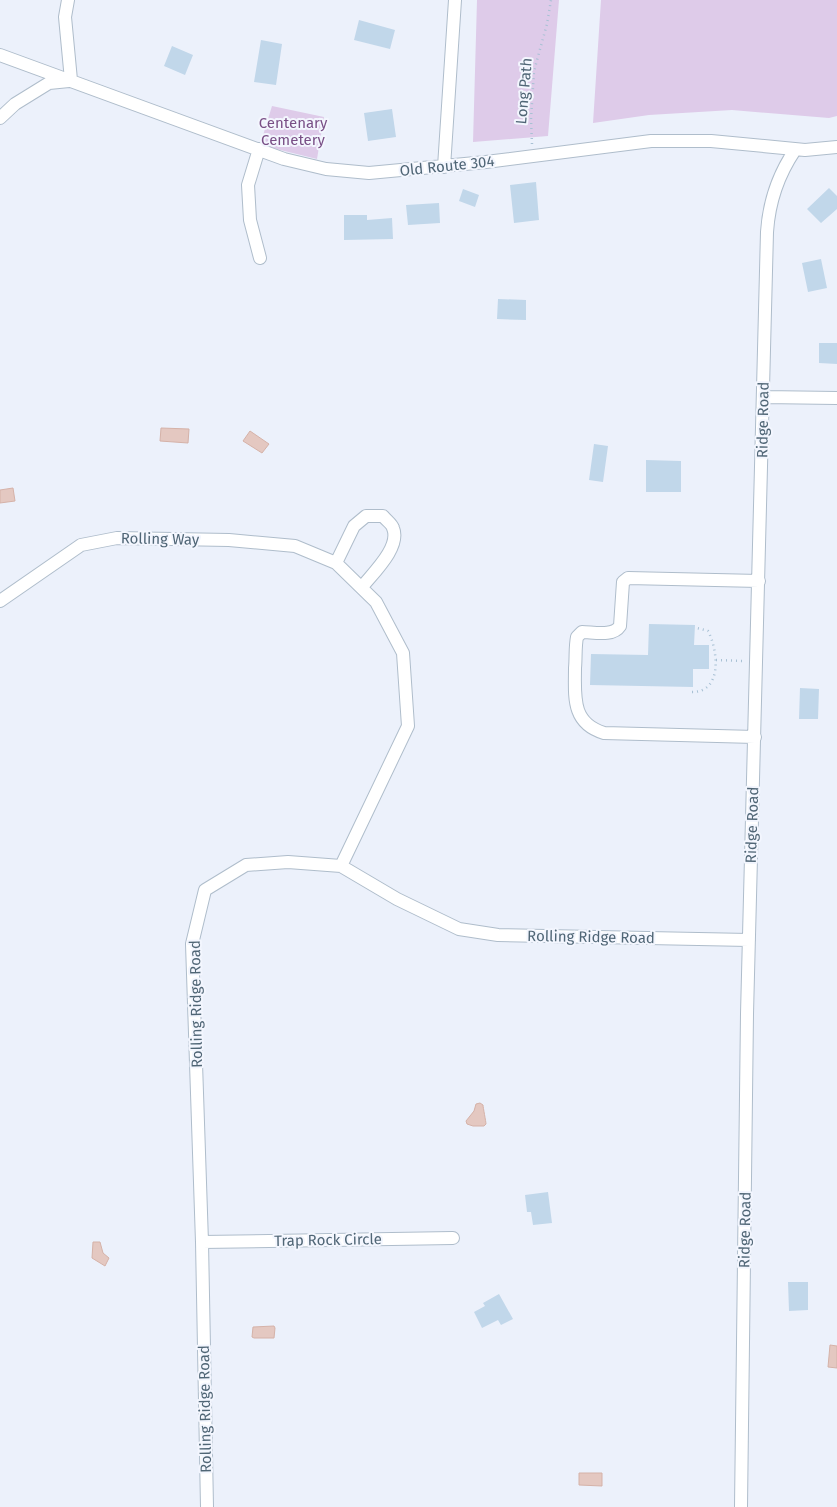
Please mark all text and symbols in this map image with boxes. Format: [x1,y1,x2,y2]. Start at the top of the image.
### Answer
street label: Long Path [512,57,536,125]
park label: Centenary Cemetery [259,114,328,149]
street label: Old Route 304 [399,152,495,180]
street label: Ridge Road [753,382,773,458]
street label: Rolling Way [121,529,200,549]
street label: Ridge Road [742,786,762,864]
street label: Rolling Ridge Road [527,927,655,947]
street label: Rolling Ridge Road [186,940,206,1068]
street label: Ridge Road [735,1192,755,1268]
street label: Trap Rock Circle [274,1230,382,1250]
street label: Rolling Ridge Road [195,1345,215,1473]

